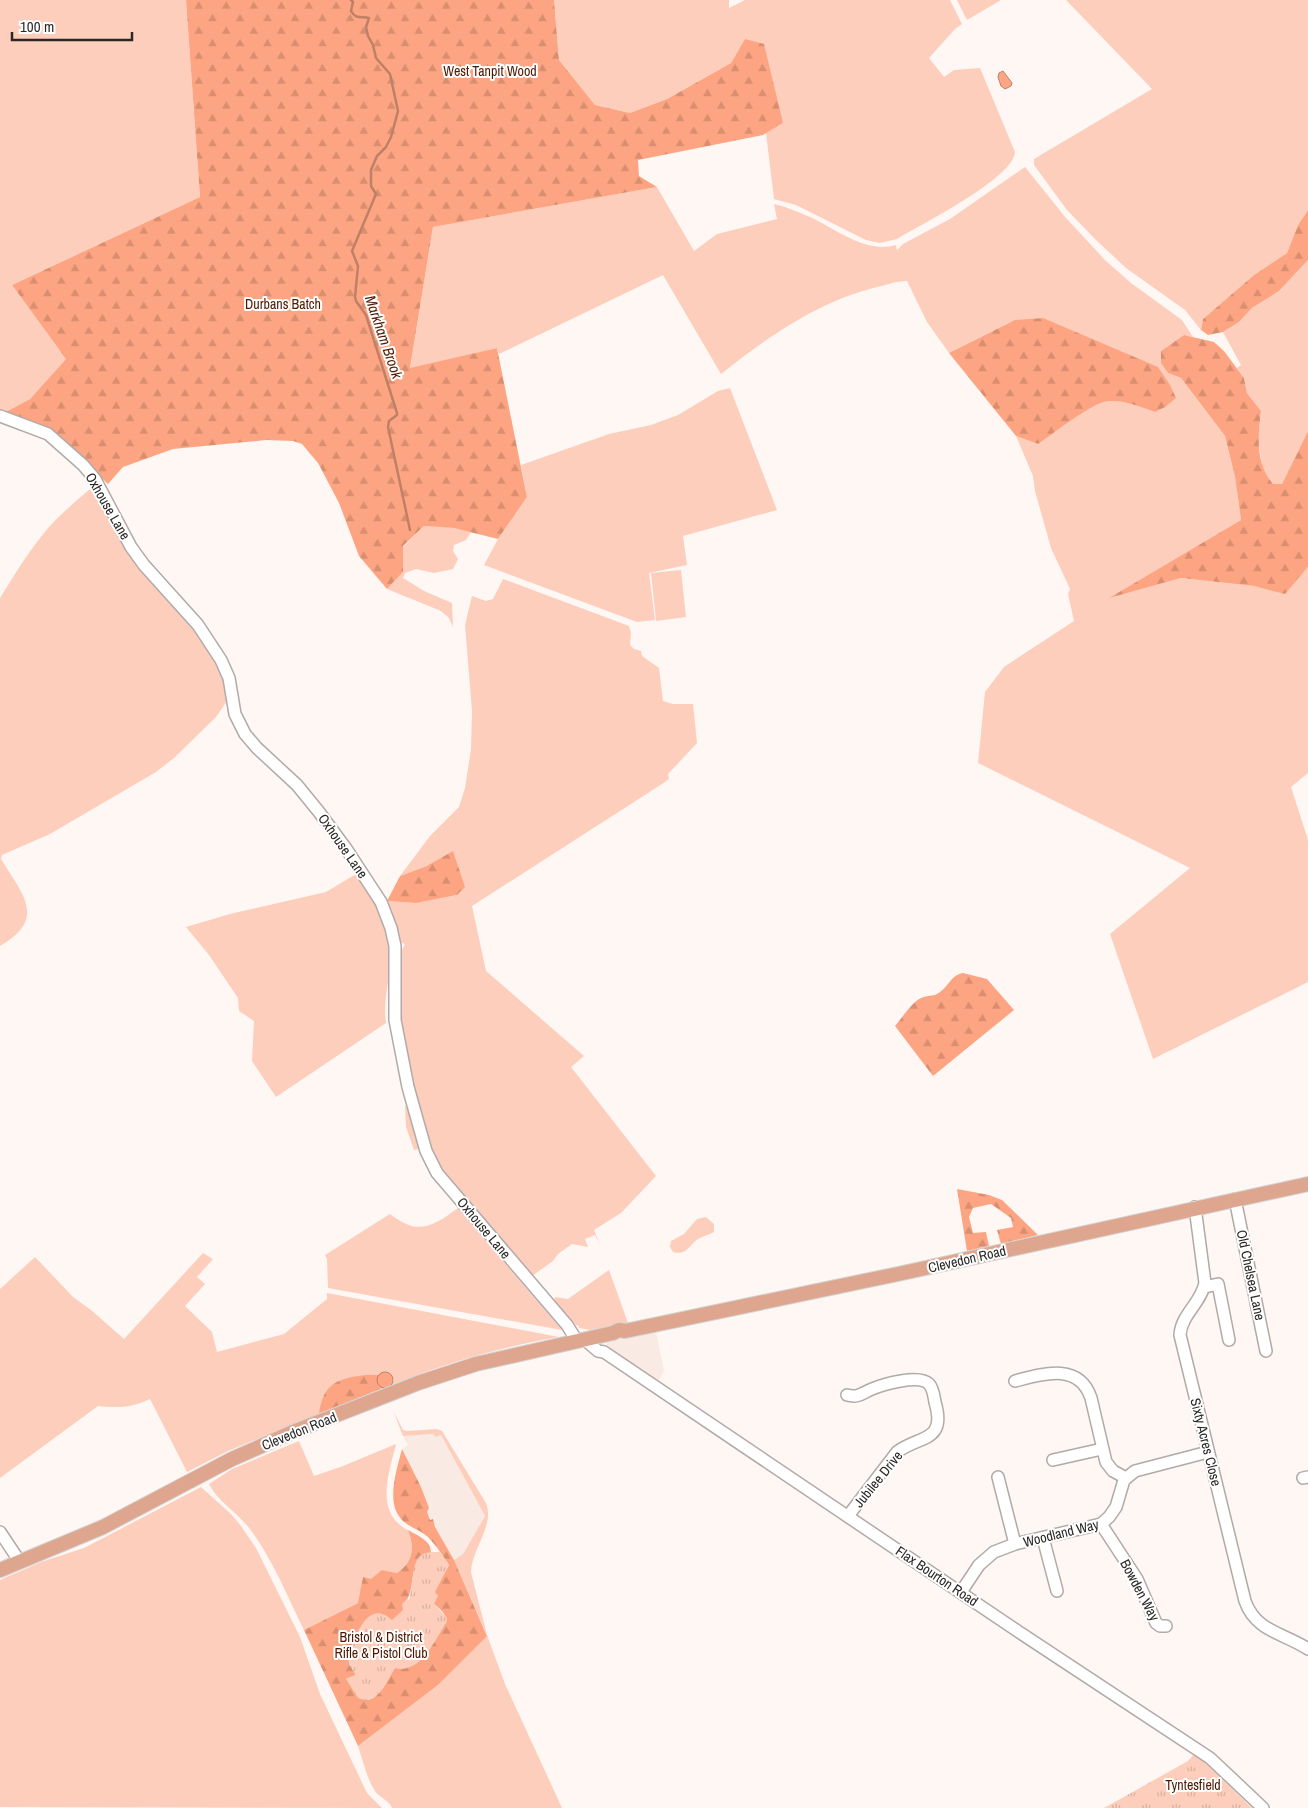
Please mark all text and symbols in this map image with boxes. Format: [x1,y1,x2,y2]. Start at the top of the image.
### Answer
scale bar [12,10,132,42]
text: 100 m [20,16,54,37]
park label: West Tanpit Wood [443,62,537,80]
water label: Markham Brook [360,293,408,382]
park label: Durbans Batch [245,295,321,313]
street label: Oxhouse Lane [82,469,134,543]
street label: Oxhouse Lane [314,810,372,882]
street label: Oxhouse Lane [453,1194,515,1262]
street label: Old Chelsea Lane [1233,1228,1269,1322]
street label: Clevedon Road [926,1241,1008,1277]
street label: Sixty Acres Close [1186,1396,1226,1488]
street label: Clevedon Road [259,1408,339,1454]
street label: Jubilee Drive [850,1447,906,1511]
street label: Woodland Way [1021,1515,1101,1551]
street label: Flax Bourton Road [892,1542,982,1610]
street label: Bowden Way [1116,1556,1164,1624]
park label: Bristol & District Rifle & Pistol Club [334,1628,428,1662]
park label: Tyntesfield [1165,1776,1221,1794]

